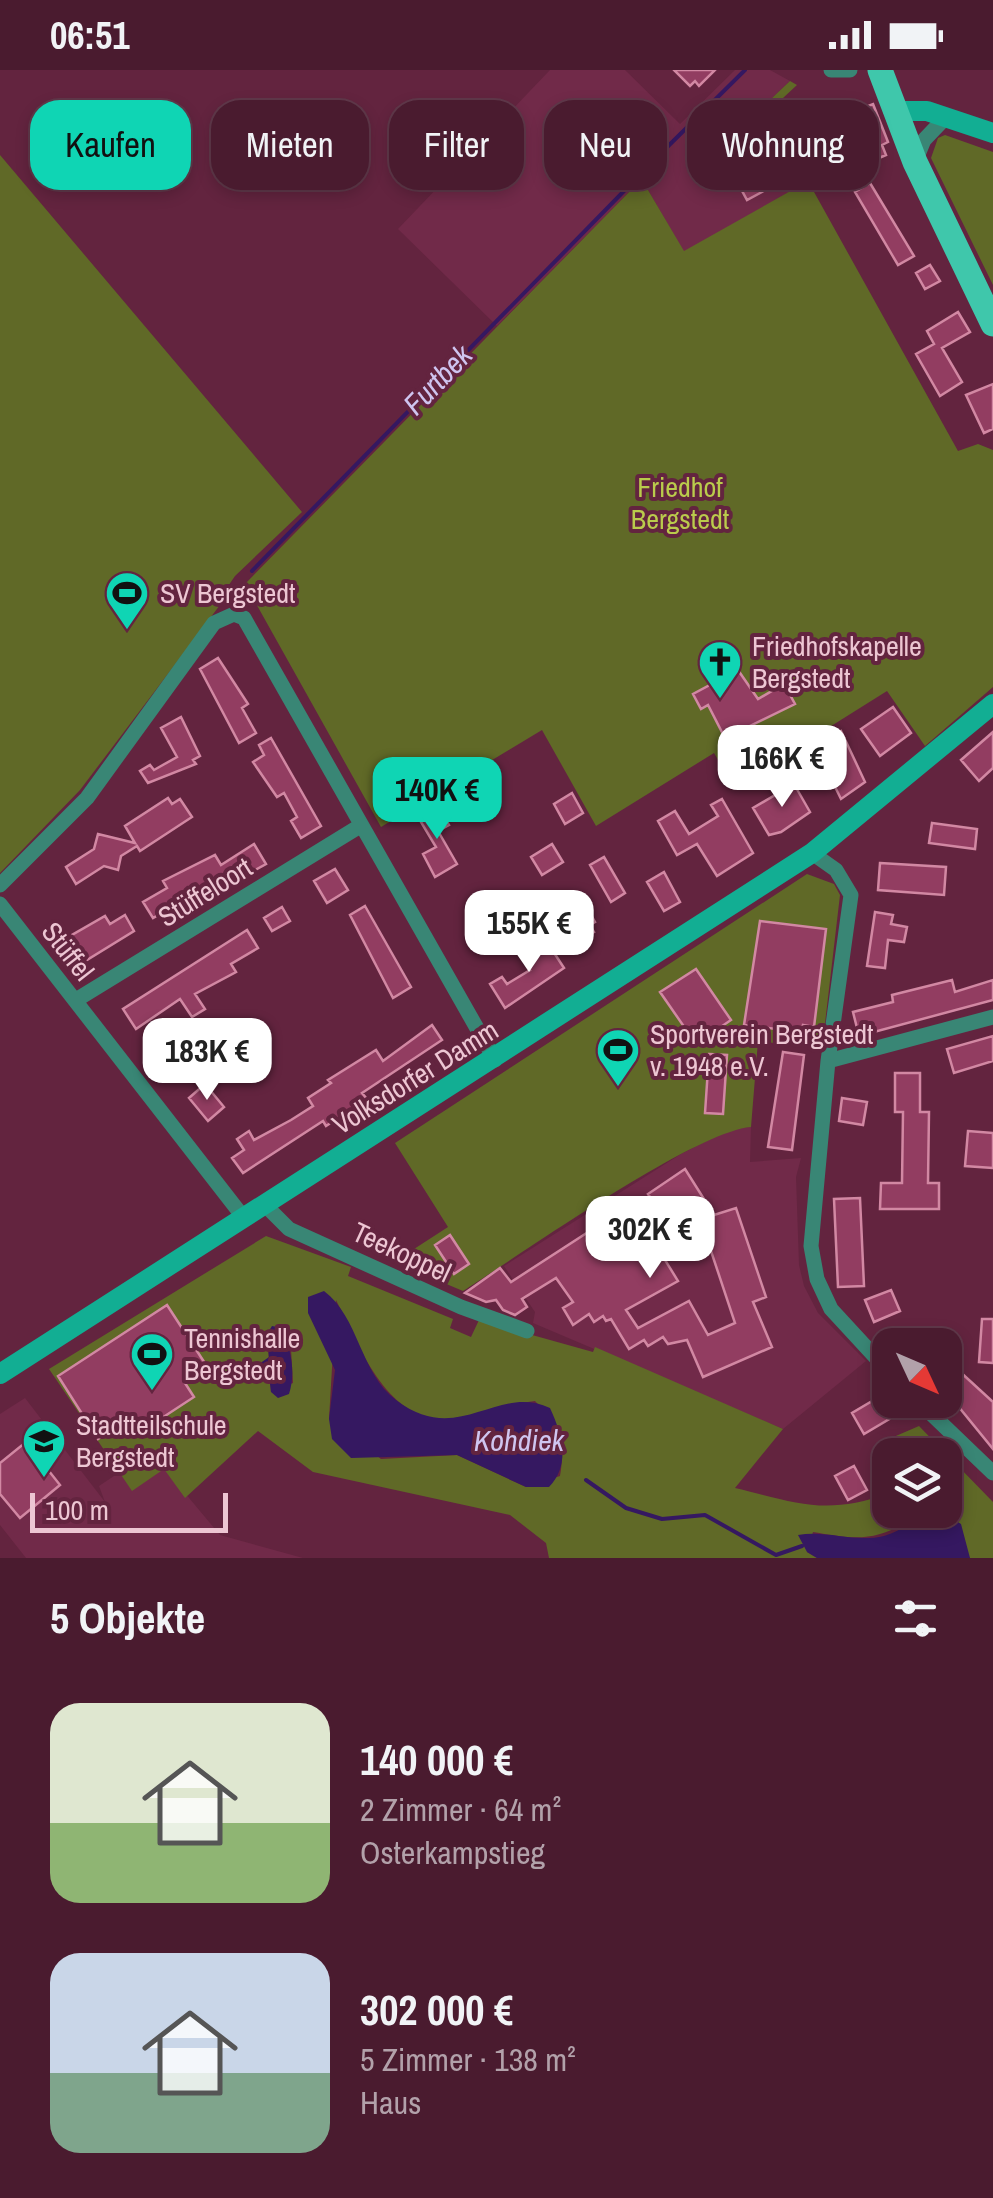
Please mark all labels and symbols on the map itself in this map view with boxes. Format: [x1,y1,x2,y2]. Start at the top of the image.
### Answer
water label: Furtbek [394,334,482,423]
park label: Friedhof Bergstedt [631,468,729,538]
sports icon: SV Bergstedt [104,570,150,631]
place label: SV Bergstedt [160,574,295,612]
place label: Friedhofskapelle Bergstedt [752,627,922,697]
church icon: Friedhofskapelle Bergstedt [697,639,743,700]
pin: 166K € [701,725,863,810]
pin: 140K € [356,757,518,842]
street label: Stüffeloort [151,848,259,936]
pin: 155K € [448,890,610,975]
street label: Stüffel [33,914,103,988]
street label: Volksdorfer Damm [325,1011,505,1143]
place label: Sportverein Bergstedt v. 1948 e.V. [650,1015,873,1085]
pin: 183K € [126,1018,288,1103]
sports icon: Sportverein Bergstedt v. 1948 e.V. [595,1027,641,1088]
pin: 302K € [569,1196,731,1281]
street label: Teekoppel [347,1213,457,1291]
place label: Tennishalle Bergstedt [184,1319,300,1389]
north arrow [872,1328,962,1418]
sports icon: Tennishalle Bergstedt [129,1331,175,1392]
place label: Stadtteilschule Bergstedt [76,1406,227,1476]
school or university icon: Stadtteilschule Bergstedt [21,1418,67,1479]
water label: Kohdiek [474,1420,566,1460]
scale bar [30,1488,228,1532]

